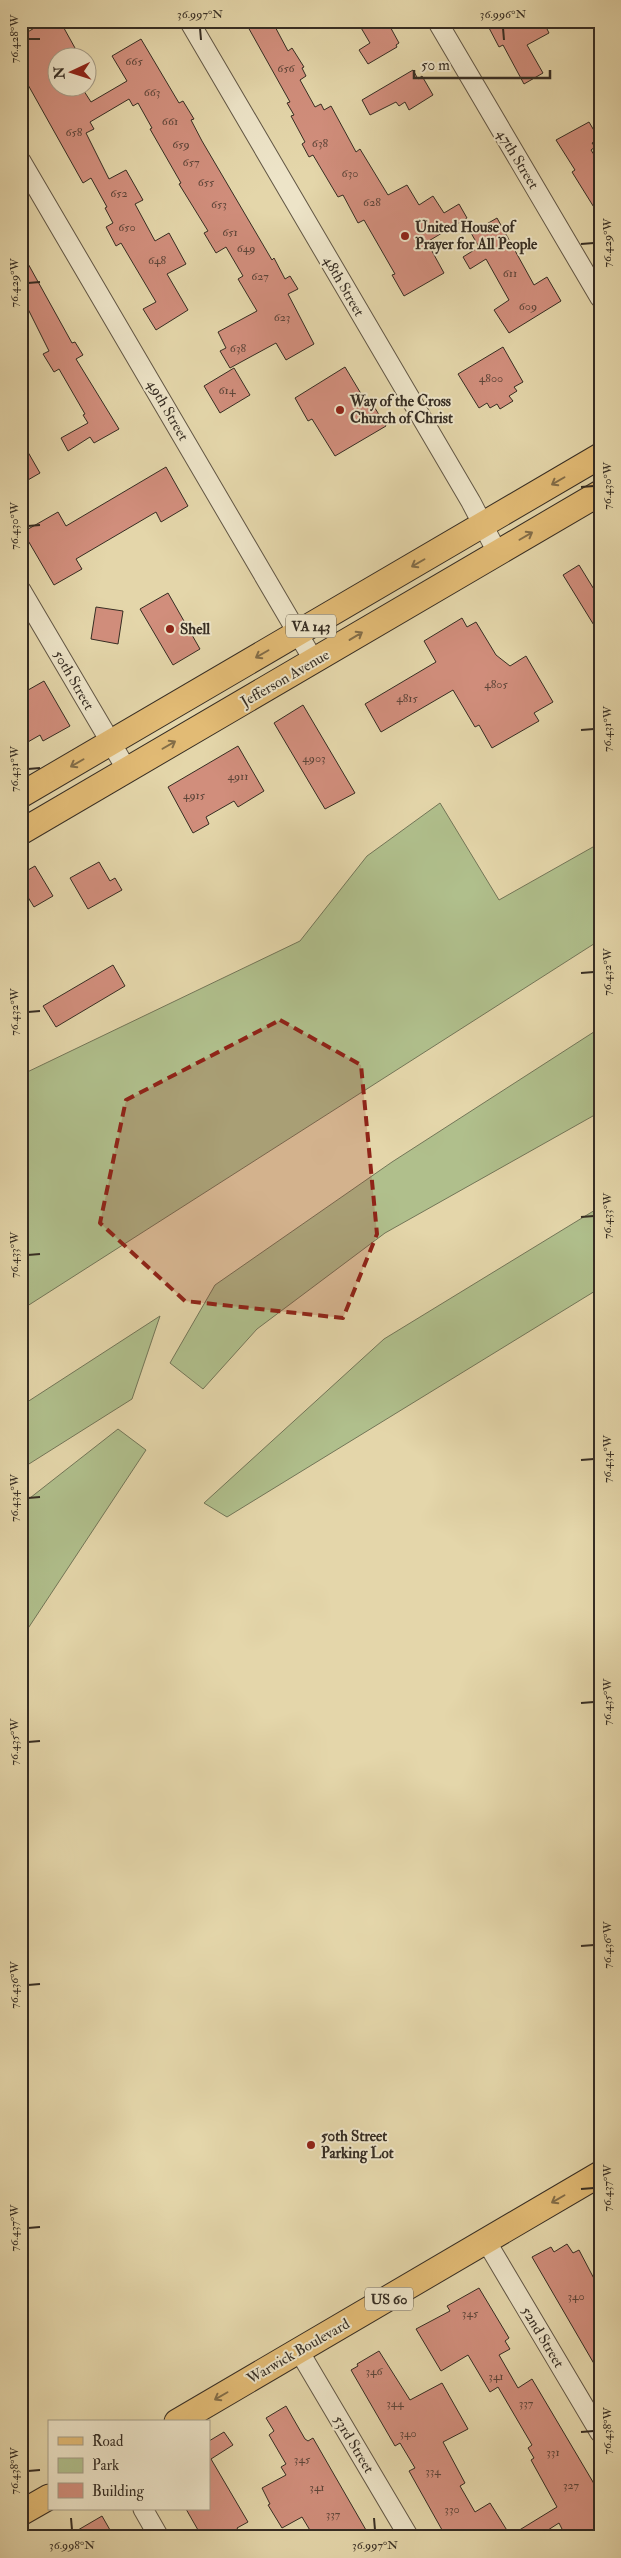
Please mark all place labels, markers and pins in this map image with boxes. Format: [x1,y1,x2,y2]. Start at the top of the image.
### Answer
place label: United House of Prayer for All People [415,218,538,255]
marker: United House of Prayer for All People [399,230,411,242]
place label: Way of the Cross Church of Christ [349,392,453,428]
marker: Way of the Cross Church of Christ [334,404,346,416]
place label: Shell [180,620,210,639]
marker: Shell [164,623,176,635]
place label: 50th Street Parking Lot [321,2127,394,2164]
marker: 50th Street Parking Lot [305,2139,317,2151]

